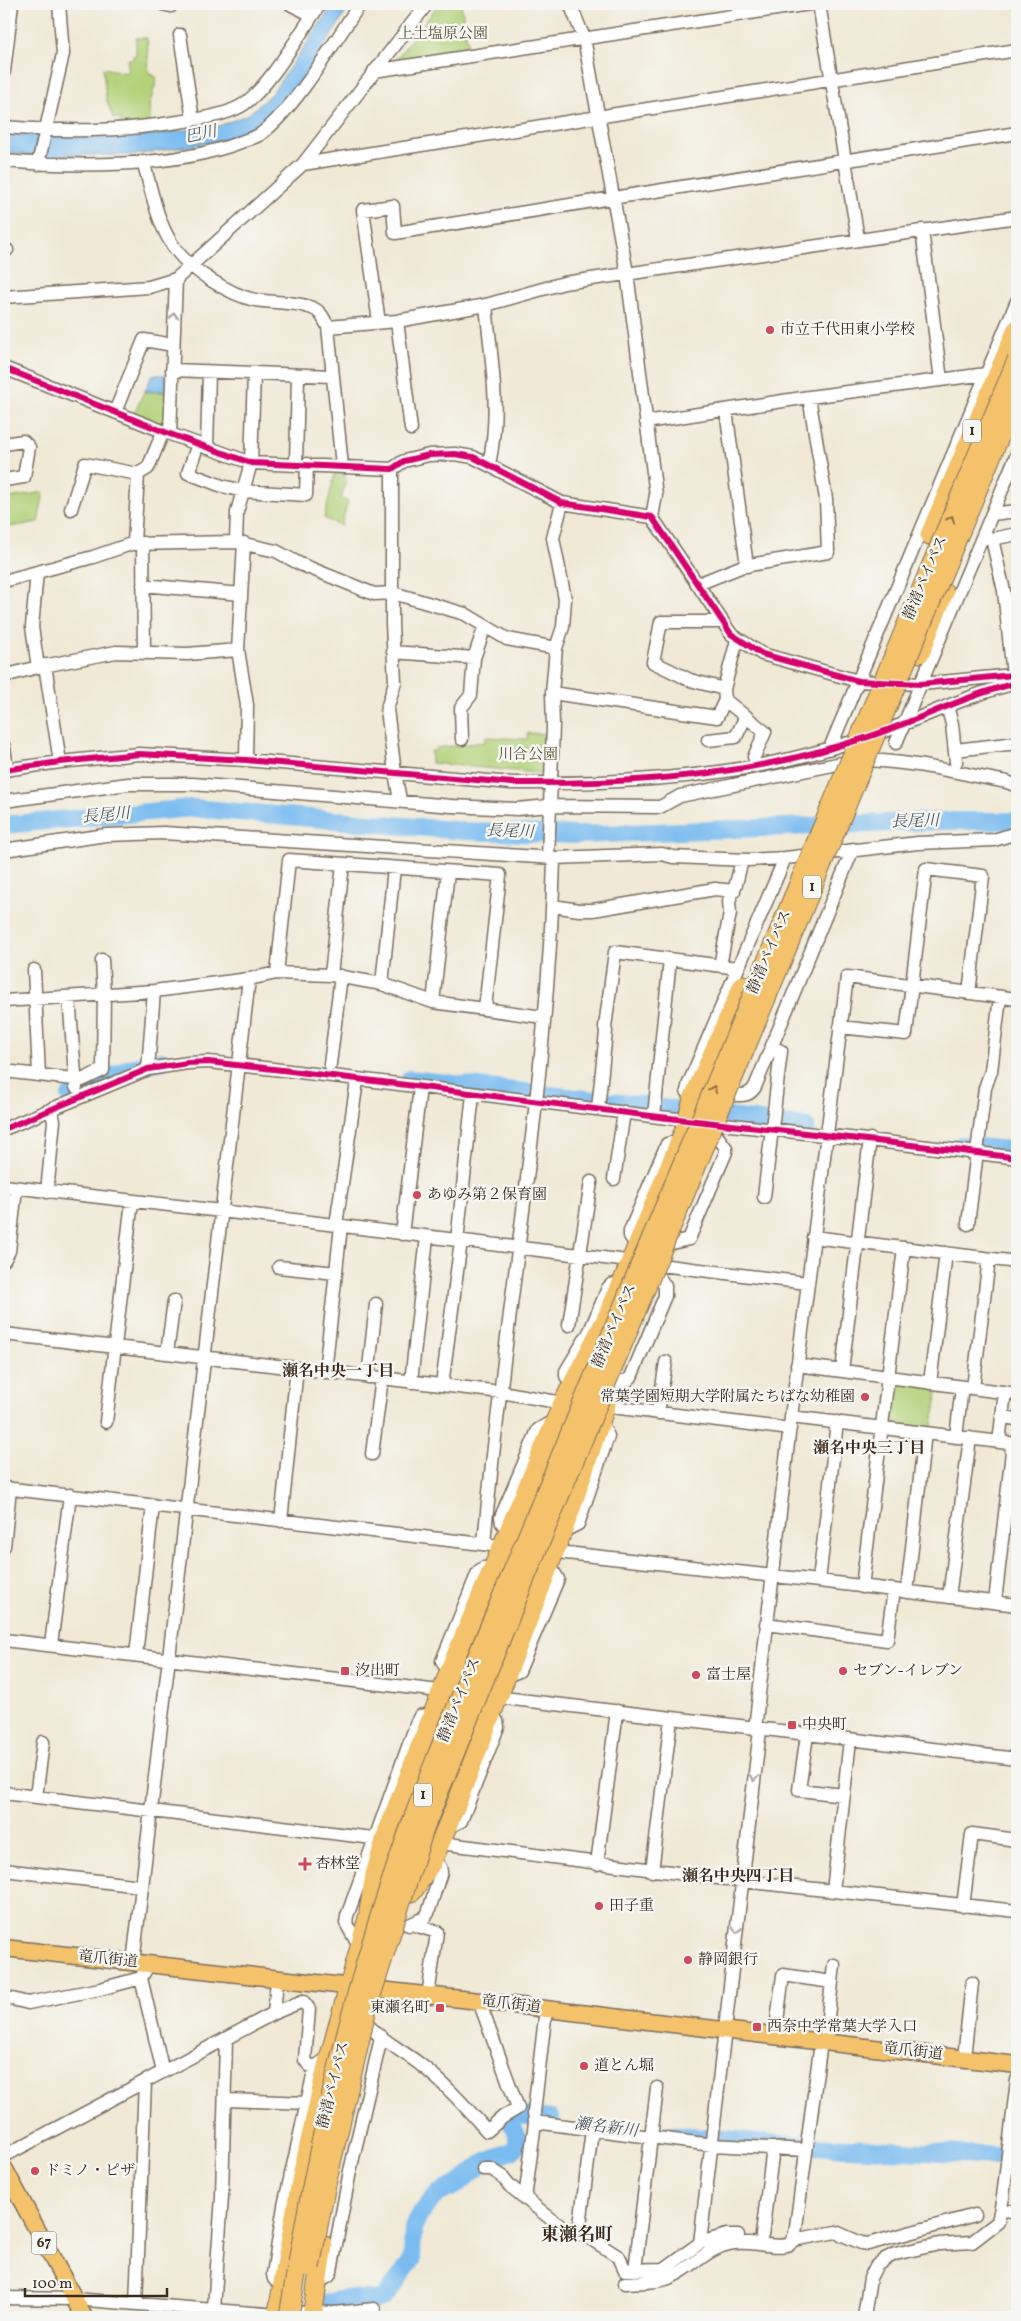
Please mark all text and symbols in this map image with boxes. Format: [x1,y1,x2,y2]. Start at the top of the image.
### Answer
park label: 上土塩原公園 [398,24,488,45]
water label: 巴川 [183,120,221,149]
one-way arrow [169,312,180,320]
place label: 市立千代田東小学校 [780,320,915,341]
marker: 市立千代田東小学校 [764,324,776,336]
road number: 1 [963,420,981,442]
one-way arrow [944,515,955,524]
street label: 静清バイパス [899,533,953,623]
park label: 川合公園 [498,745,558,766]
water label: 長尾川 [81,803,133,829]
water label: 長尾川 [891,810,941,834]
water label: 長尾川 [486,820,536,844]
road number: 1 [803,876,821,899]
street label: 静清バイパス [743,907,797,997]
one-way arrow [707,1085,718,1094]
place label: あゆみ第２保育園 [427,1185,547,1206]
marker: あゆみ第２保育園 [411,1189,423,1201]
street label: 静清バイパス [588,1281,642,1371]
district label: 瀬名中央一丁目 [282,1361,394,1383]
place label: 常葉学園短期大学附属たちばな幼稚園 [600,1387,855,1408]
marker: 常葉学園短期大学附属たちばな幼稚園 [859,1391,871,1403]
district label: 瀬名中央三丁目 [813,1438,925,1460]
street label: 静清バイパス [433,1654,487,1746]
place label: 汐出町 [355,1661,400,1682]
place label: セブン-イレブン [853,1661,963,1682]
marker: 汐出町 [339,1665,351,1677]
place label: 富士屋 [706,1665,751,1686]
marker: セブン-イレブン [837,1665,849,1677]
marker: 富士屋 [690,1669,702,1681]
place label: 中央町 [802,1715,847,1736]
marker: 中央町 [786,1719,798,1731]
one-way arrow [749,1774,760,1782]
road number: 1 [414,1784,432,1806]
place label: 杏林堂 [315,1854,360,1875]
marker: 杏林堂 [299,1858,311,1870]
district label: 瀬名中央四丁目 [682,1866,794,1888]
place label: 田子重 [609,1896,654,1917]
marker: 田子重 [593,1900,605,1912]
one-way arrow [731,1926,742,1934]
street label: 竜爪街道 [77,1946,139,1974]
place label: 静岡銀行 [698,1950,758,1971]
marker: 静岡銀行 [682,1954,694,1966]
street label: 竜爪街道 [480,1991,542,2019]
place label: 東瀬名町 [370,1998,430,2019]
marker: 東瀬名町 [434,2002,446,2014]
place label: 西奈中学常葉大学入口 [767,2017,917,2038]
marker: 西奈中学常葉大学入口 [751,2021,763,2033]
street label: 竜爪街道 [882,2038,944,2066]
street label: 静清バイパス [313,2039,355,2131]
place label: 道とん堀 [594,2056,654,2077]
marker: 道とん堀 [578,2060,590,2072]
water label: 瀬名新川 [573,2113,641,2143]
place label: ドミノ・ピザ [45,2161,135,2182]
marker: ドミノ・ピザ [29,2165,41,2177]
district label: 東瀬名町 [541,2223,613,2248]
road number: 67 [32,2232,56,2254]
scale bar [25,2266,168,2298]
text: 100 m [32,2274,72,2295]

